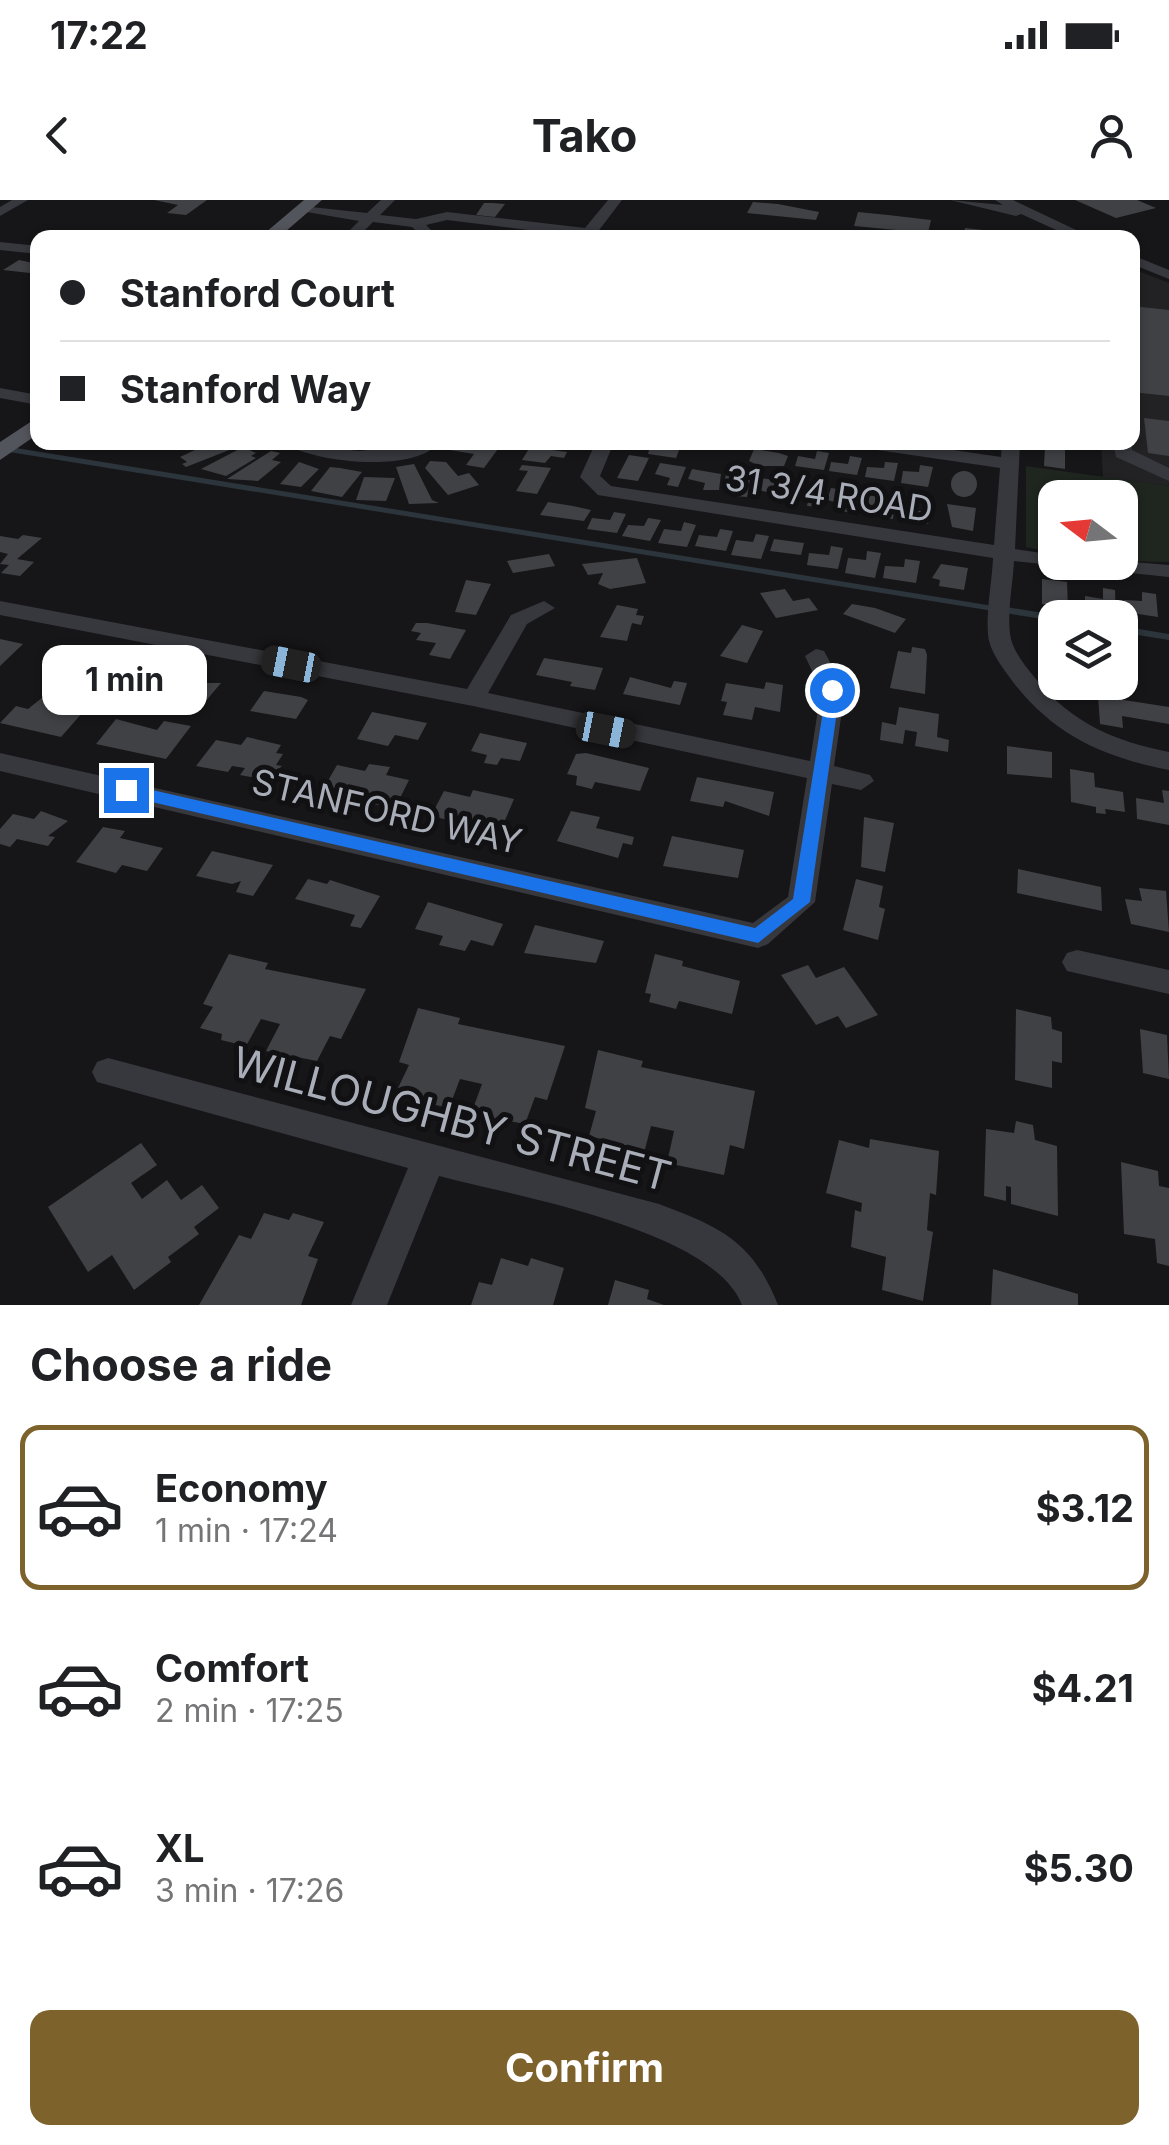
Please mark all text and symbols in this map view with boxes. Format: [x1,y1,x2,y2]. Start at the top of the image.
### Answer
text: 17:22 [50,12,148,58]
icon: back [30,108,85,163]
text: Tako [532,108,637,163]
icon: person [1084,108,1139,163]
text: Stanford Court [120,270,395,316]
text: Stanford Way [120,366,371,412]
street label: 31 3/4 ROAD [722,456,936,530]
north arrow [1038,480,1138,580]
map controls [1038,480,1138,700]
button: layers [1038,600,1138,700]
car [259,644,323,684]
callout: 1 min [44,645,208,715]
text: 1 min [85,660,164,699]
route start [810,668,855,713]
car [574,710,638,750]
street label: STANFORD WAY [248,760,526,862]
route end [104,768,149,813]
street label: WILLOUGHBY STREET [228,1035,677,1202]
text: Choose a ride [30,1337,332,1392]
icon: car [35,1463,125,1553]
text: Economy [155,1465,328,1511]
text: $3.12 [1036,1485,1134,1531]
text: 1 min · 17:24 [155,1511,338,1550]
icon: car [35,1643,125,1733]
text: Comfort [155,1645,309,1691]
text: $4.21 [1032,1665,1134,1711]
text: 2 min · 17:25 [155,1691,344,1730]
icon: car [35,1823,125,1913]
text: XL [155,1825,205,1871]
text: $5.30 [1024,1845,1134,1891]
text: 3 min · 17:26 [155,1871,344,1910]
button: Confirm [30,2010,1139,2125]

